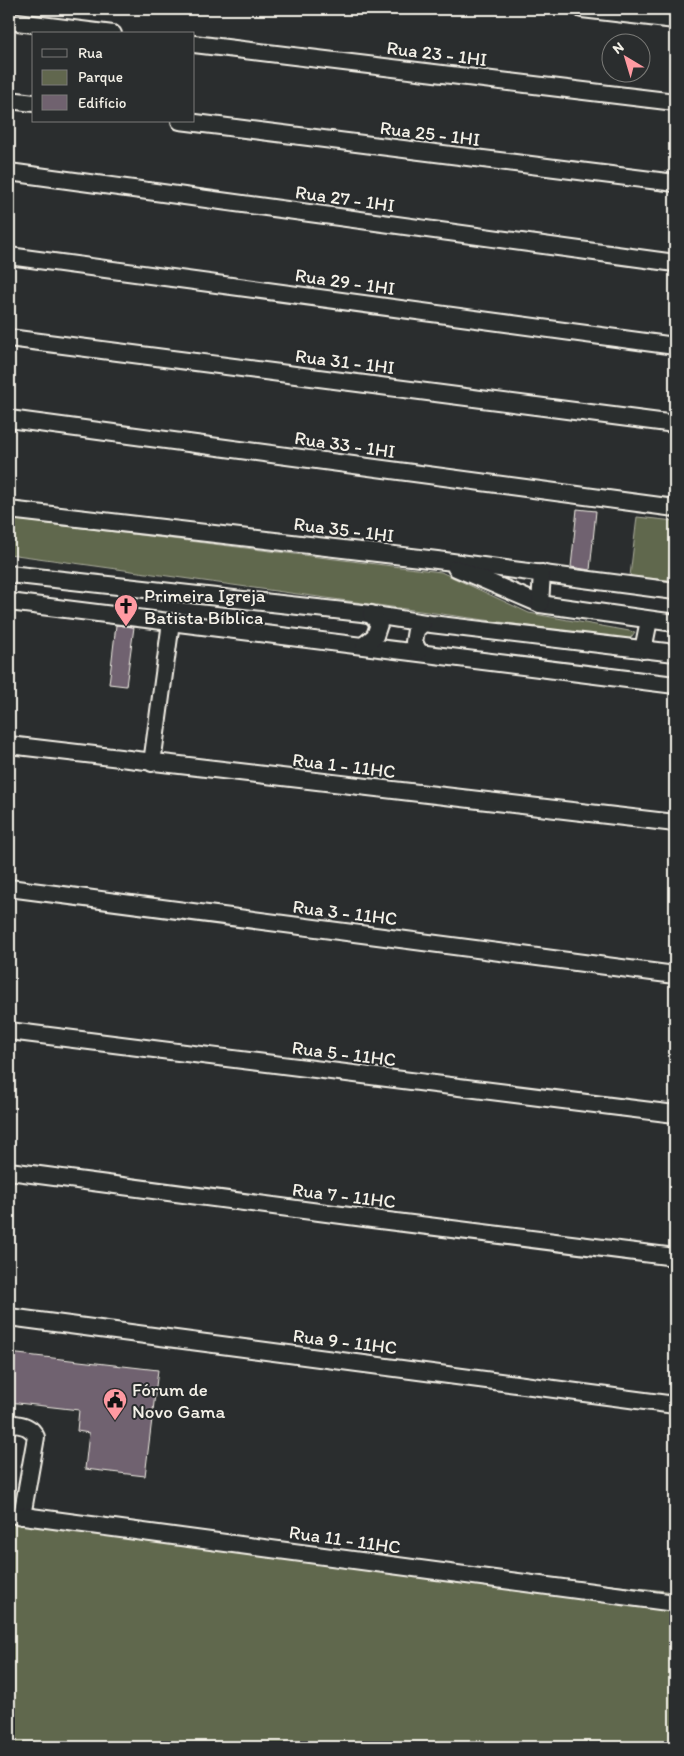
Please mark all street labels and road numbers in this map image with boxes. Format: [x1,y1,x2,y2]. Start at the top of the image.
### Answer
street label: Rua 23 - 1HI [385,36,489,71]
street label: Rua 25 - 1HI [379,116,481,151]
street label: Rua 27 - 1HI [294,180,396,217]
street label: Rua 29 - 1HI [293,263,396,300]
street label: Rua 31 - 1HI [294,344,396,379]
street label: Rua 33 - 1HI [293,426,397,463]
street label: Rua 35 - 1HI [292,512,396,547]
street label: Rua 1 - 11HC [291,748,397,783]
street label: Rua 3 - 11HC [291,895,399,930]
street label: Rua 5 - 11HC [291,1036,397,1071]
street label: Rua 7 - 11HC [291,1178,397,1213]
street label: Rua 9 - 11HC [292,1324,398,1359]
street label: Rua 11 - 11HC [288,1520,402,1559]

